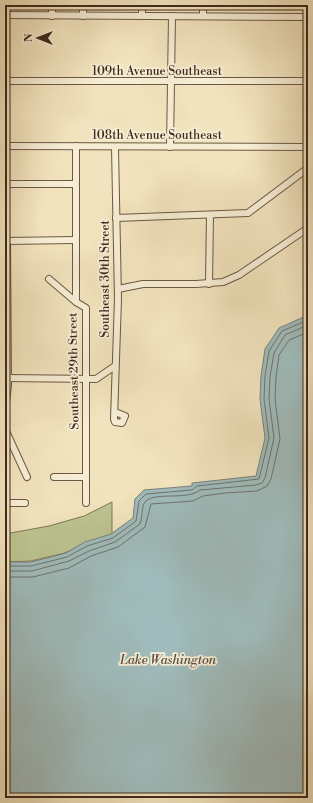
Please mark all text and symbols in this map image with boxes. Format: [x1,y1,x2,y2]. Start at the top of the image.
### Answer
north arrow [18,18,58,58]
text: N [22,33,36,42]
street label: 109th Avenue Southeast [92,64,223,79]
street label: 108th Avenue Southeast [92,128,223,143]
street label: Southeast 30th Street [98,220,113,338]
street label: Southeast 29th Street [65,312,83,430]
water label: Lake Washington [119,652,217,668]

